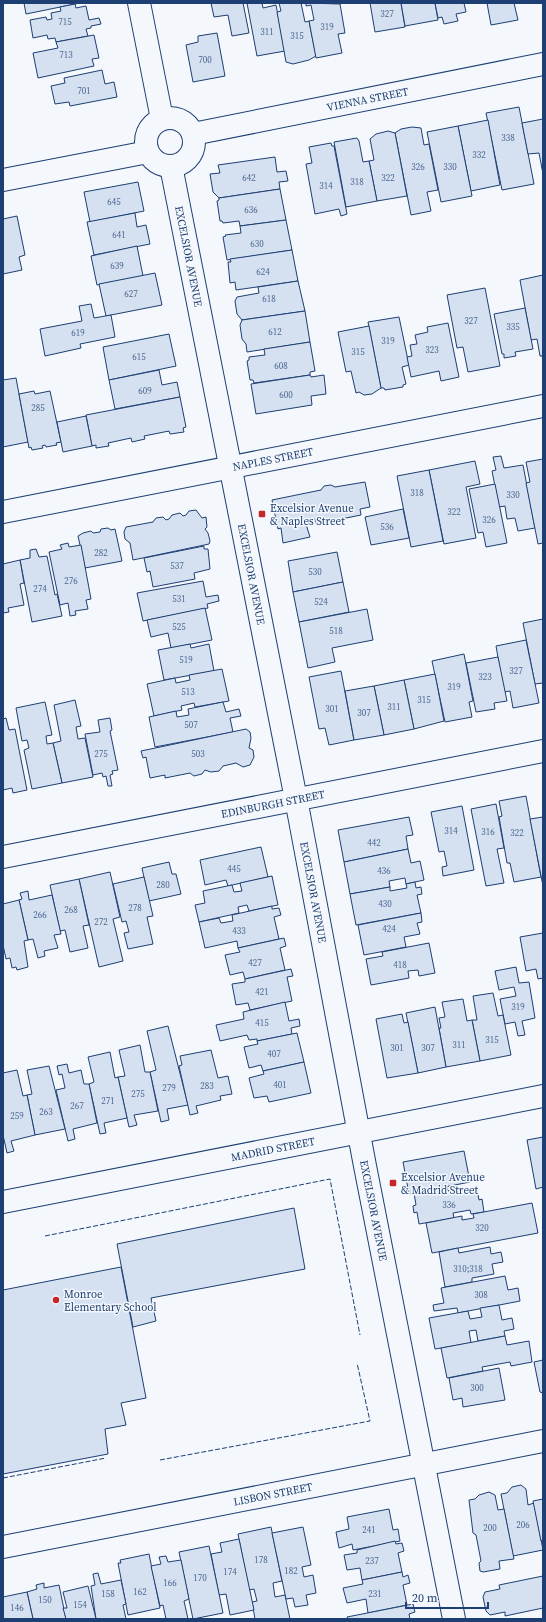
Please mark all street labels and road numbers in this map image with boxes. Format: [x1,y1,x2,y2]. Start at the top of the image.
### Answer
street label: VIENNA STREET [325,84,410,115]
street label: EXCELSIOR AVENUE [171,205,206,308]
street label: NAPLES STREET [231,444,315,475]
street label: EXCELSIOR AVENUE [234,522,268,626]
street label: EDINBURGH STREET [220,787,326,822]
street label: EXCELSIOR AVENUE [296,840,330,944]
street label: MADRID STREET [230,1134,317,1165]
street label: EXCELSIOR AVENUE [356,1159,391,1263]
street label: LISBON STREET [232,1479,314,1510]

